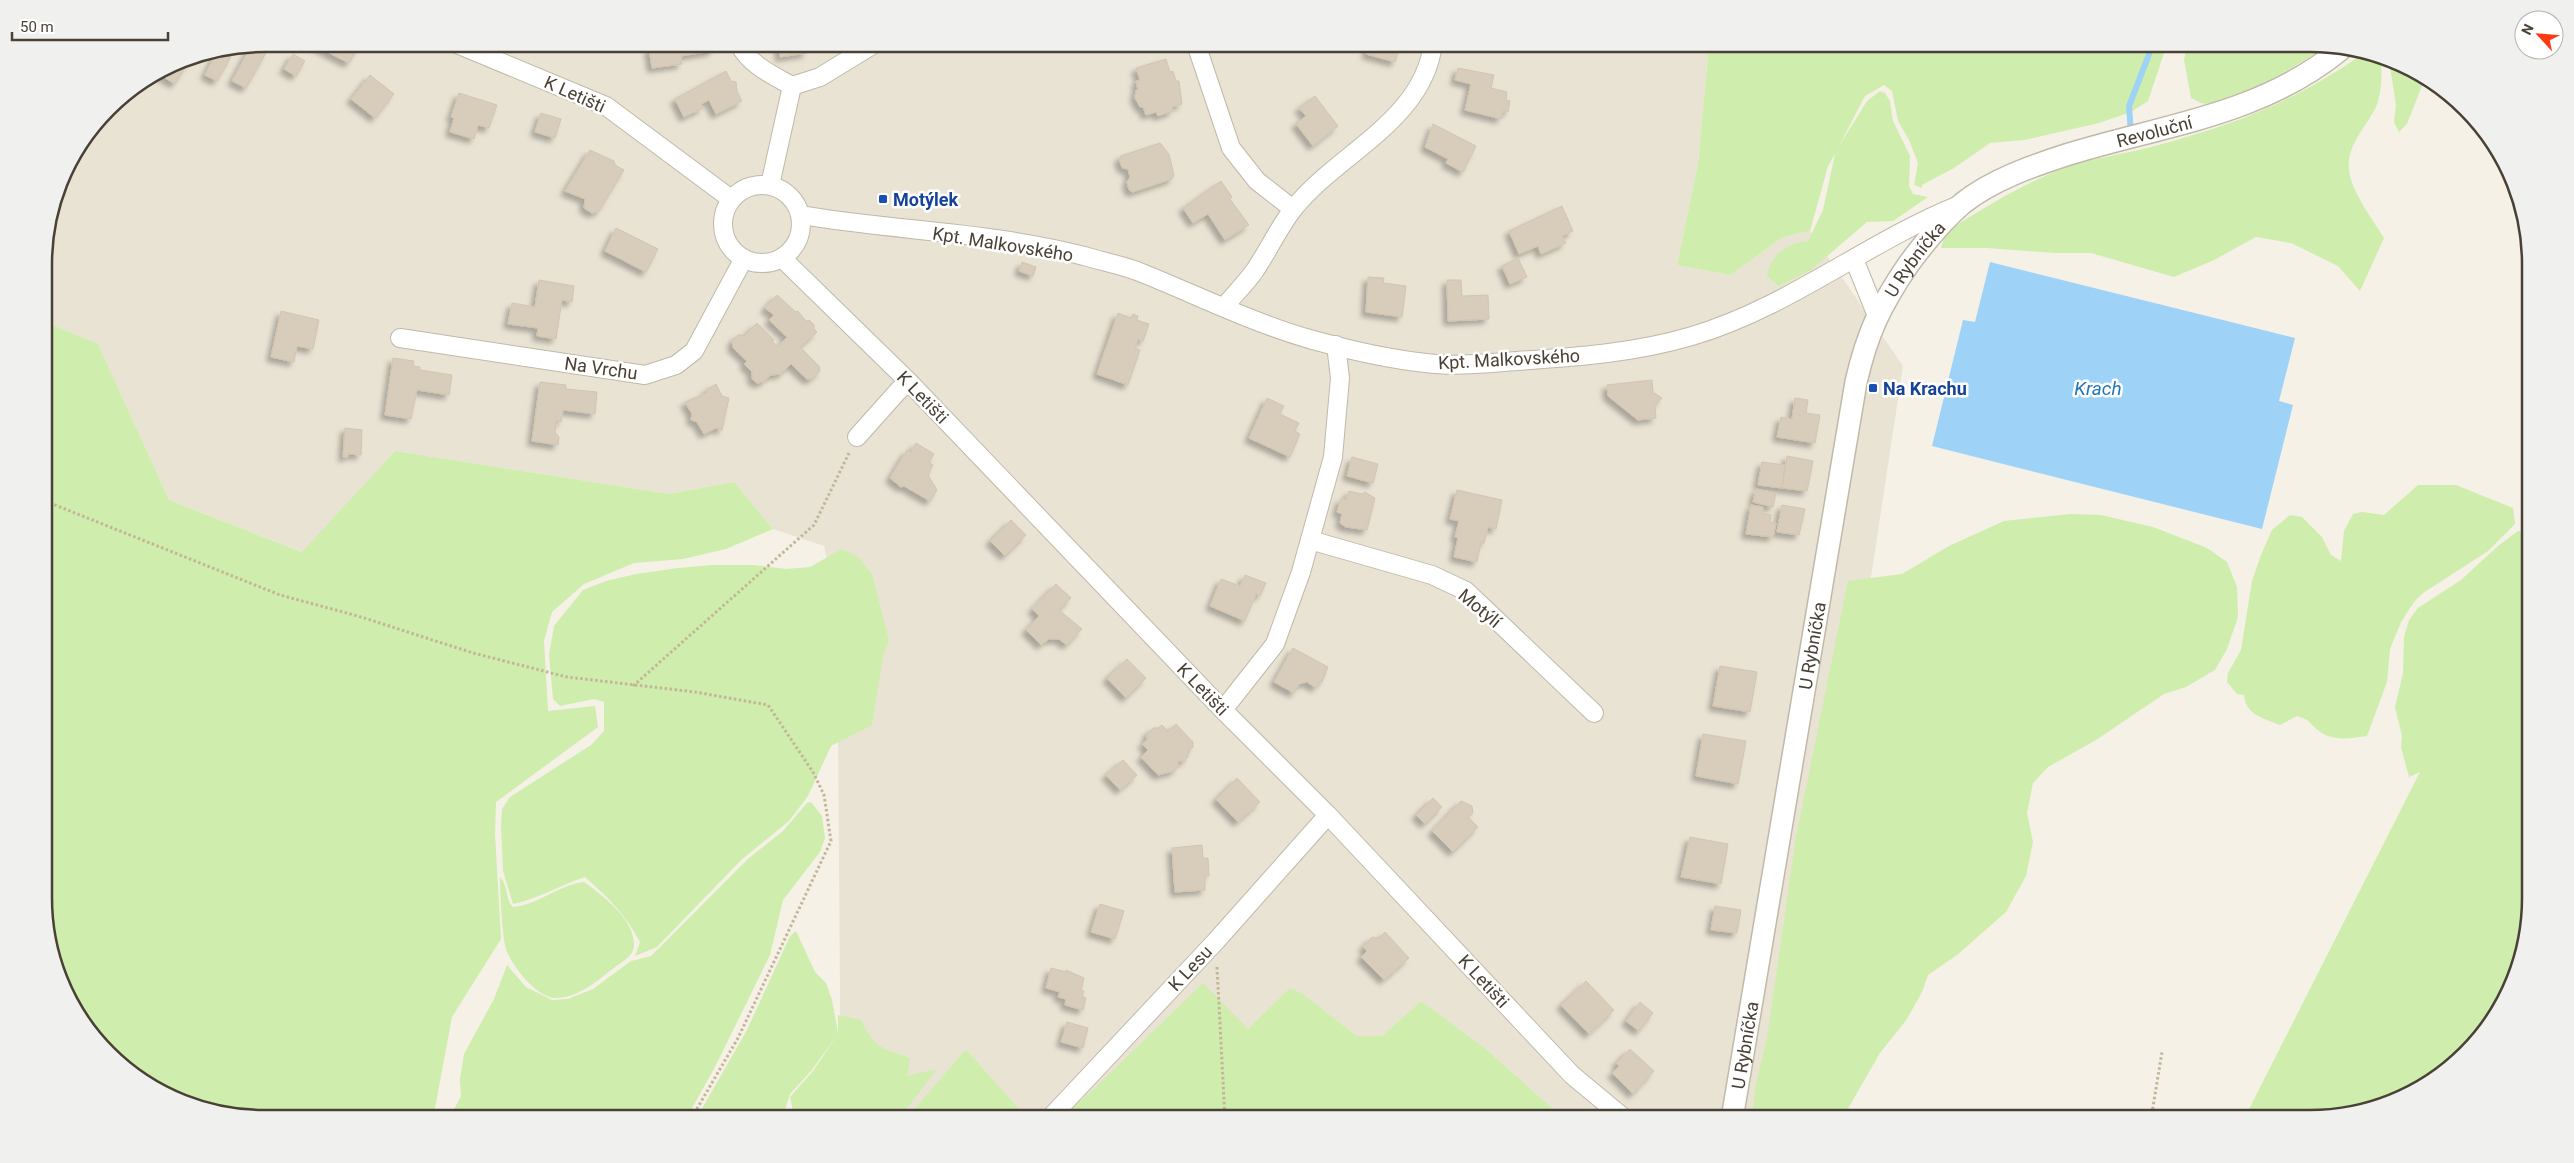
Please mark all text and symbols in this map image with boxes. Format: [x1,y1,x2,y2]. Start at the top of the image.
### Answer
scale bar [12,10,169,42]
north arrow [2514,10,2564,60]
text: 50 m [20,18,54,36]
text: N [2518,21,2537,37]
street label: K Letišti [541,71,609,117]
street label: Revoluční [2114,111,2195,151]
place label: Motýlek [893,189,959,210]
marker: Motýlek [877,193,889,205]
street label: U Rybníčka [1880,217,1949,301]
street label: Kpt. Malkovského [931,223,1075,265]
street label: Kpt. Malkovského [1437,345,1581,373]
street label: Na Vrchu [563,352,639,384]
street label: K Letišti [893,366,953,428]
water label: Krach [2074,377,2122,400]
place label: Na Krachu [1883,378,1967,399]
marker: Na Krachu [1867,382,1879,394]
street label: Motýlí [1454,584,1506,632]
street label: U Rybníčka [1794,600,1829,691]
street label: K Letišti [1173,658,1233,720]
street label: K Lesu [1164,941,1216,995]
street label: K Letišti [1454,950,1514,1012]
street label: U Rybníčka [1727,1000,1762,1090]

